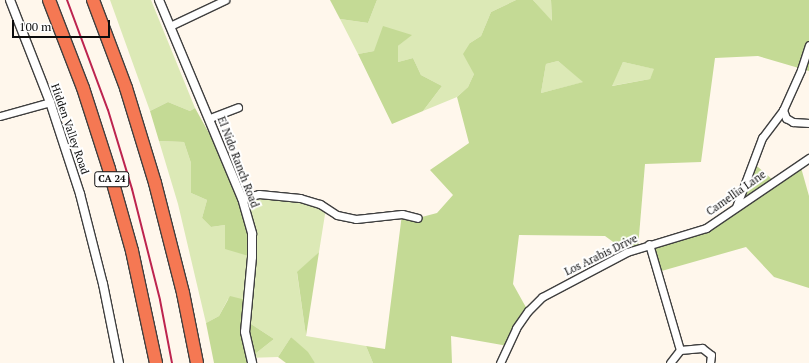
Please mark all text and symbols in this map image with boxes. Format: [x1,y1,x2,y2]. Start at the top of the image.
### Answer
scale bar [14,12,112,38]
text: 100 m [19,19,51,34]
street label: Hidden Valley Road [48,82,92,176]
street label: El Nido Ranch Road [215,115,261,209]
street label: Camellia Lane [704,168,768,218]
road number: CA 24 [94,171,130,187]
street label: Los Arabis Drive [562,232,640,278]

